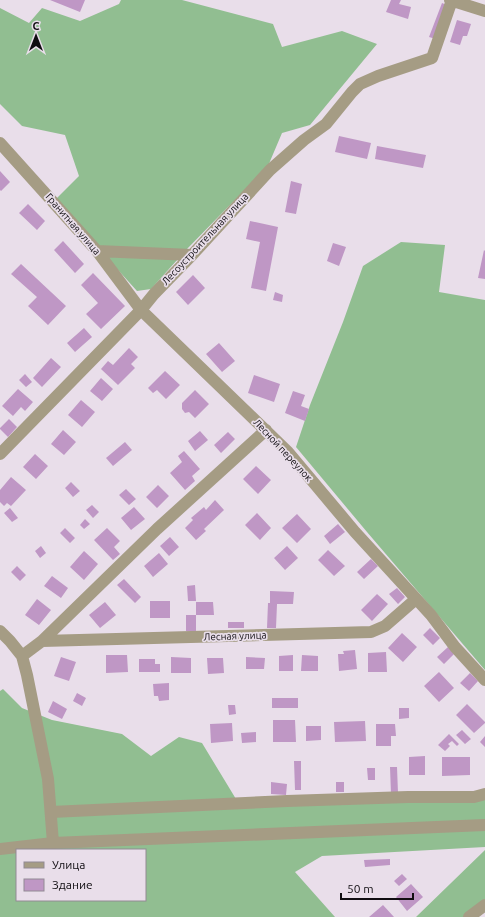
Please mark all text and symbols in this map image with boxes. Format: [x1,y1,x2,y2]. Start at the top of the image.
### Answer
north arrow [16,16,56,56]
text: С [32,20,40,32]
street label: Гранитная улица [43,191,103,257]
street label: Лесоустроительная улица [160,191,250,287]
street label: Лесной переулок [251,417,315,483]
street label: Лесная улица [203,629,267,643]
legend [16,849,146,901]
text: Улица [52,858,85,871]
scale bar [341,875,413,901]
text: Здание [52,878,93,891]
text: 50 m [347,882,374,895]

